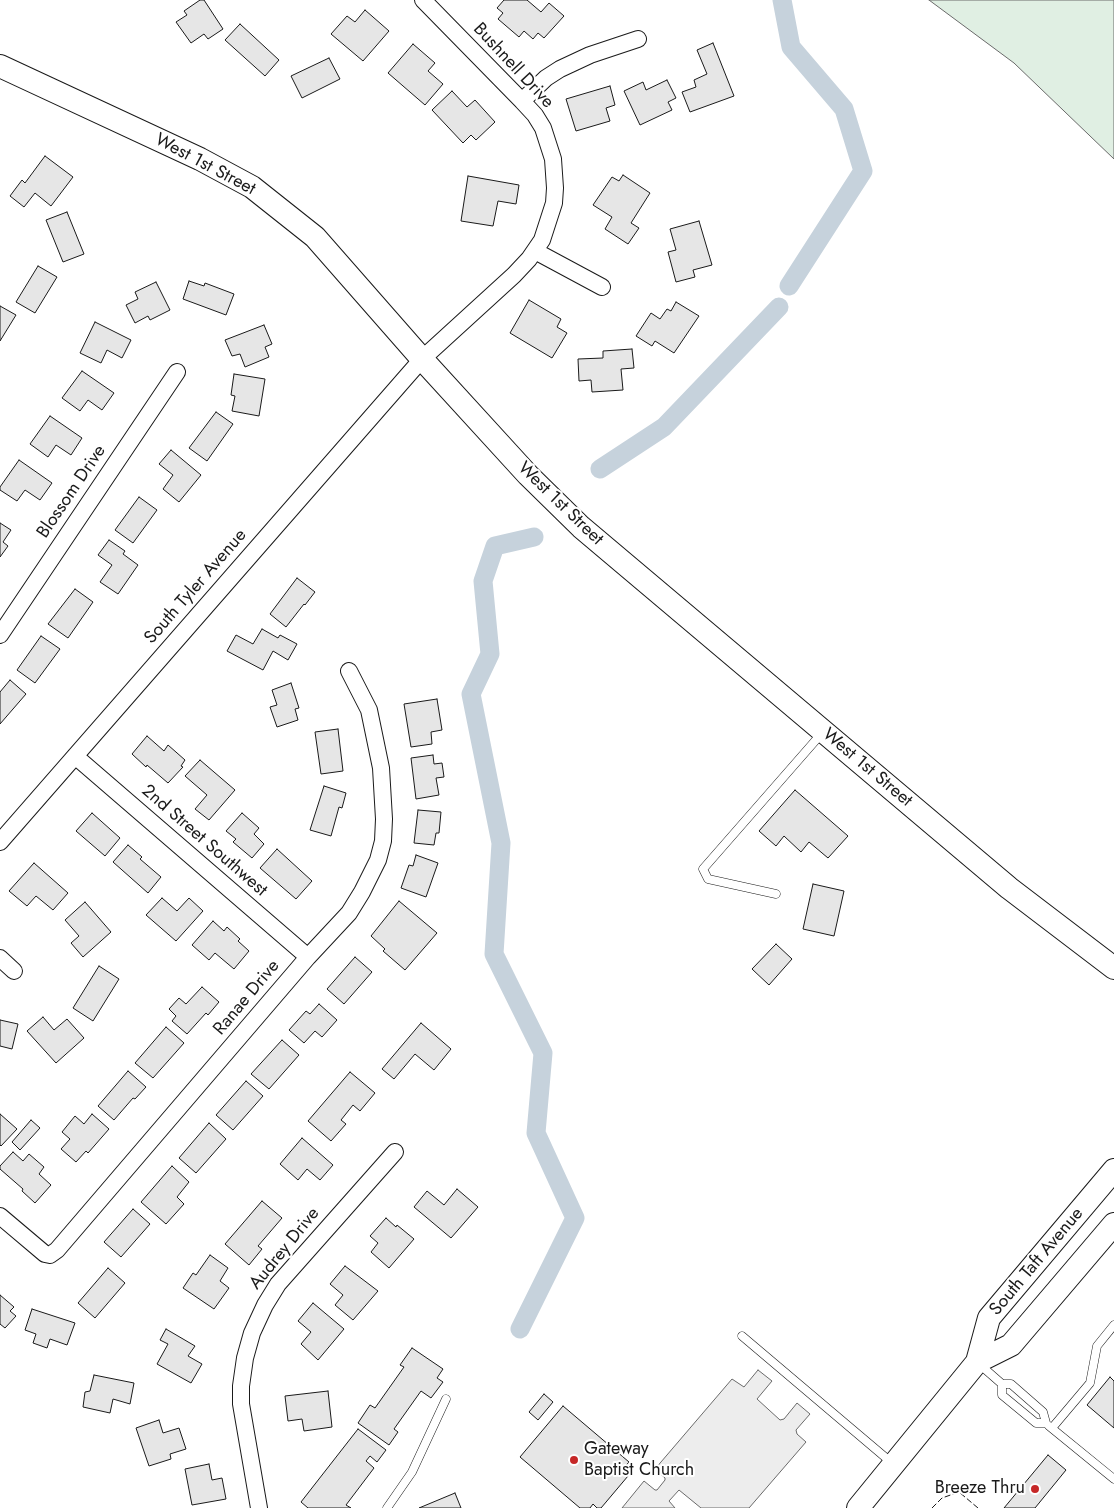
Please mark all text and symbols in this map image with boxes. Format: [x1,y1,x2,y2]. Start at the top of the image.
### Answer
street label: Bushnell Drive [468,19,558,113]
street label: West 1st Street [151,129,259,201]
street label: Blossom Drive [33,441,111,543]
street label: West 1st Street [513,458,607,550]
street label: South Tyler Avenue [140,525,252,649]
street label: West 1st Street [818,724,916,812]
street label: 2nd Street Southwest [137,781,271,901]
street label: Ranae Drive [209,956,285,1040]
street label: Audrey Drive [245,1204,325,1294]
street label: South Taft Avenue [986,1204,1088,1320]
place label: Gateway Baptist Church [584,1439,694,1482]
marker: Gateway Baptist Church [568,1454,580,1466]
place label: Breeze Thru [935,1478,1025,1500]
marker: Breeze Thru [1029,1483,1041,1495]

